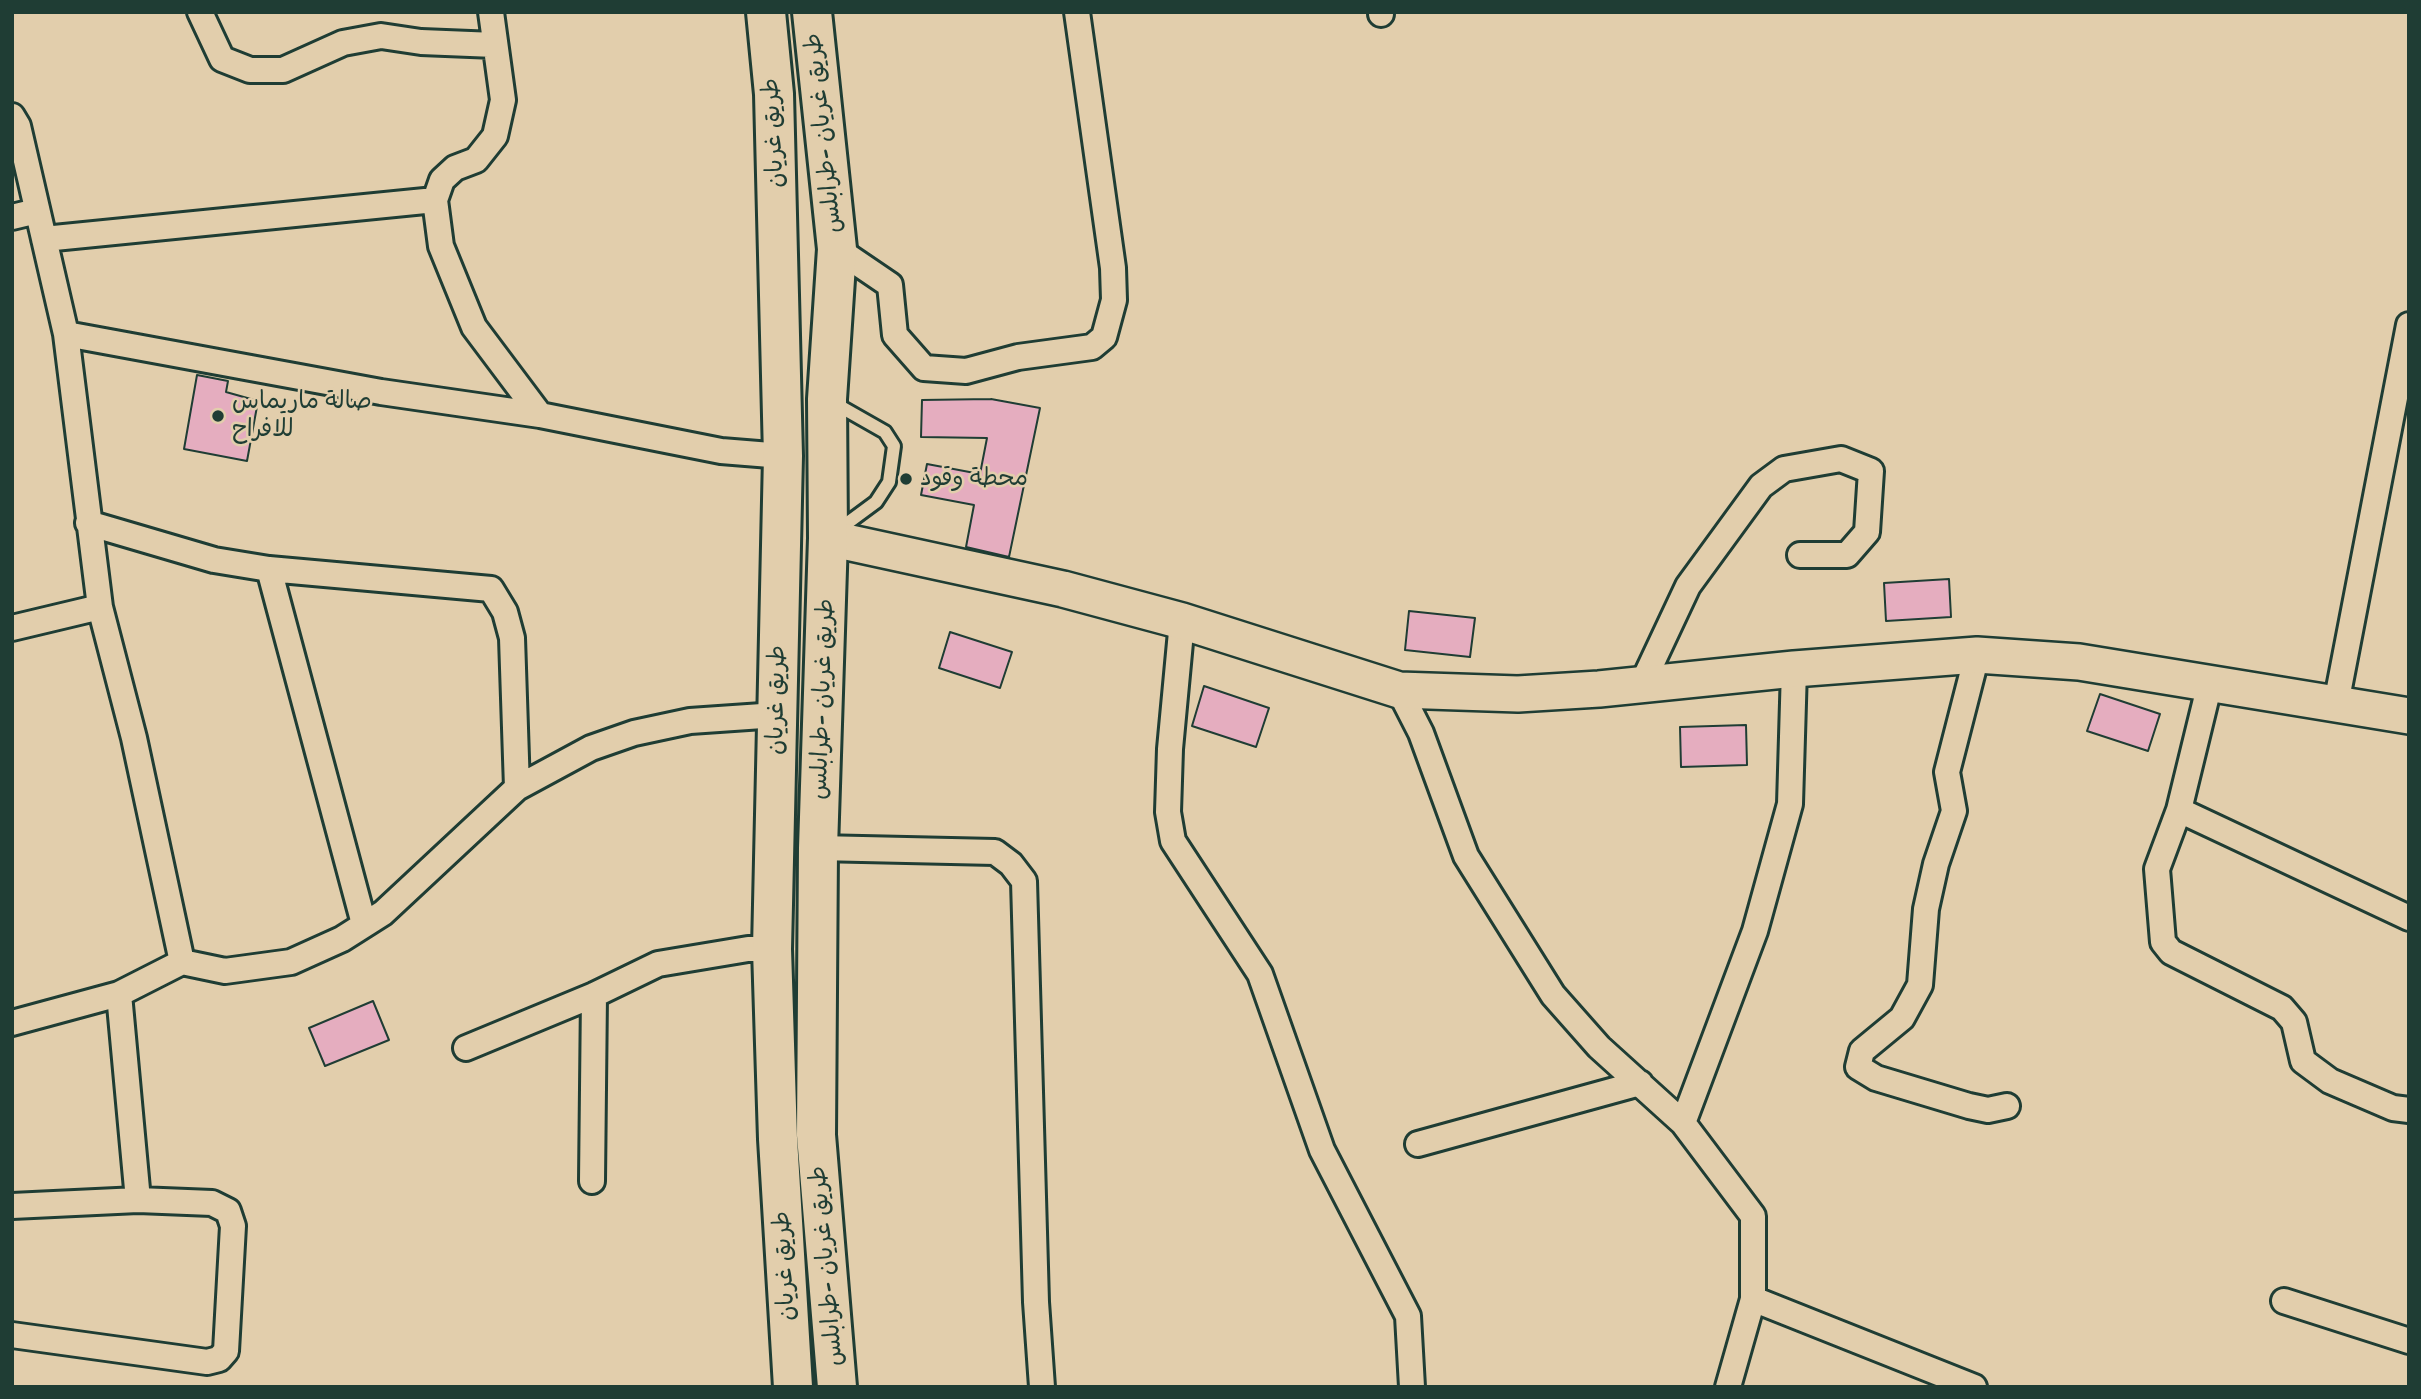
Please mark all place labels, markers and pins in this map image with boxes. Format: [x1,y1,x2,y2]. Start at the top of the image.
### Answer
place label: صالة ماريماس للافراح [232,388,372,444]
marker: صالة ماريماس للافراح [210,408,226,424]
place label: محطة وقود [920,465,1028,493]
marker: محطة وقود [898,471,914,487]

